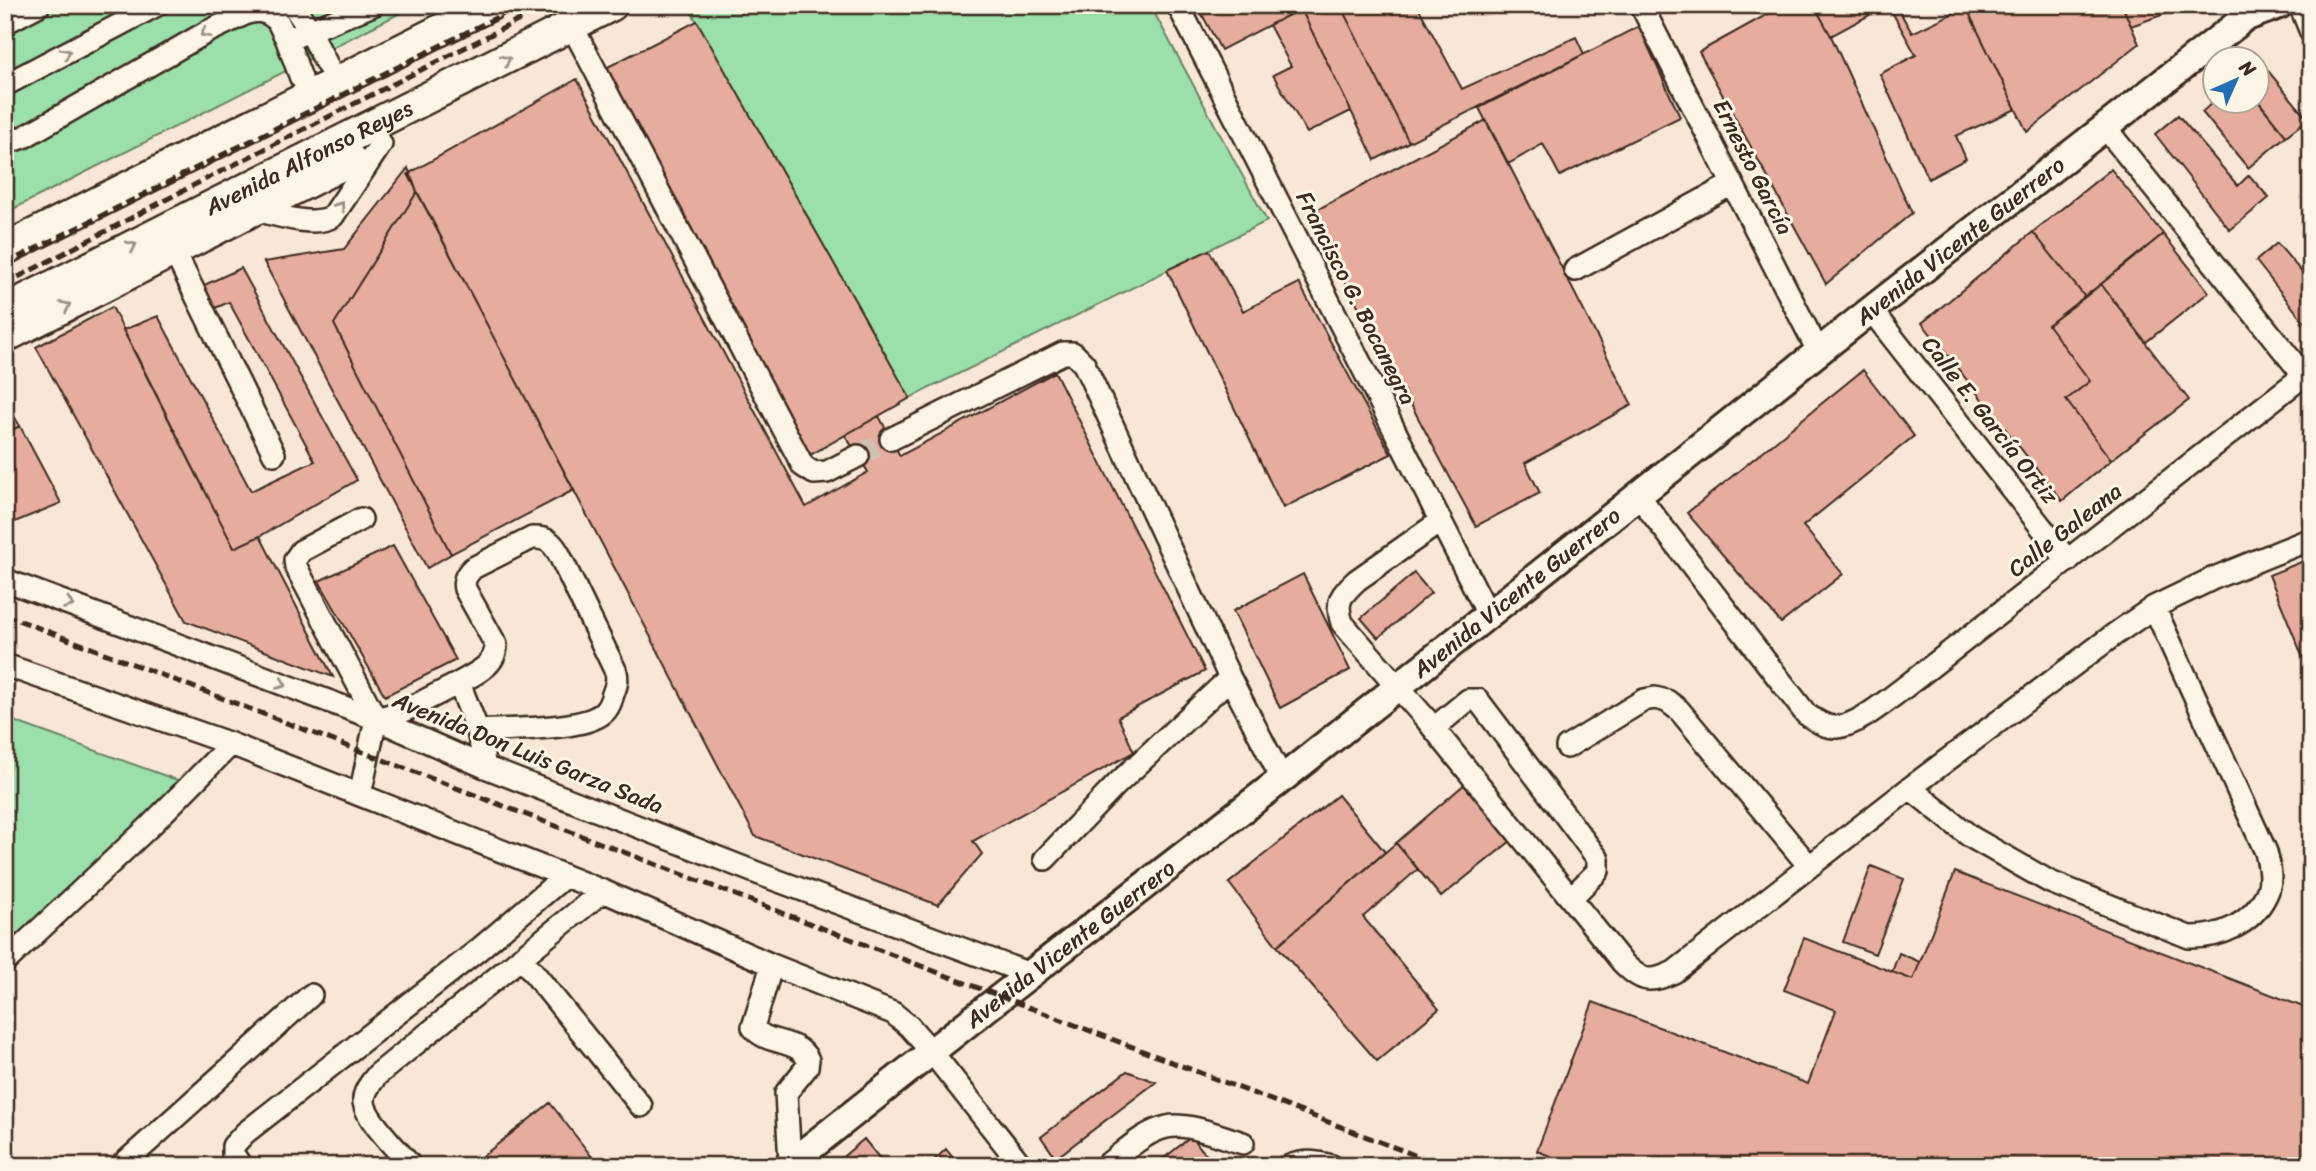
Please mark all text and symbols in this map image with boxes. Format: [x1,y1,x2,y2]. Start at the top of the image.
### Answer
one-way arrow [200,25,212,38]
north arrow [2200,46,2270,116]
one-way arrow [59,48,71,61]
text: N [2231,51,2265,85]
one-way arrow [499,54,511,68]
street label: Avenida Alfonso Reyes [197,88,421,227]
street label: Ernesto García [1701,92,1805,242]
street label: Avenida Vicente Guerrero [1845,145,2074,337]
street label: Francisco G. Bocanegra [1284,184,1428,412]
one-way arrow [332,201,344,214]
one-way arrow [125,241,137,255]
one-way arrow [59,300,71,314]
street label: Calle E. García Ortiz [1911,327,2070,514]
street label: Calle Galeana [1999,472,2132,588]
street label: Avenida Vicente Guerrero [1402,496,1630,689]
one-way arrow [63,596,75,610]
one-way arrow [276,676,288,690]
street label: Avenida Don Luis Garza Sada [385,679,670,826]
street label: Avenida Vicente Guerrero [955,848,1185,1039]

